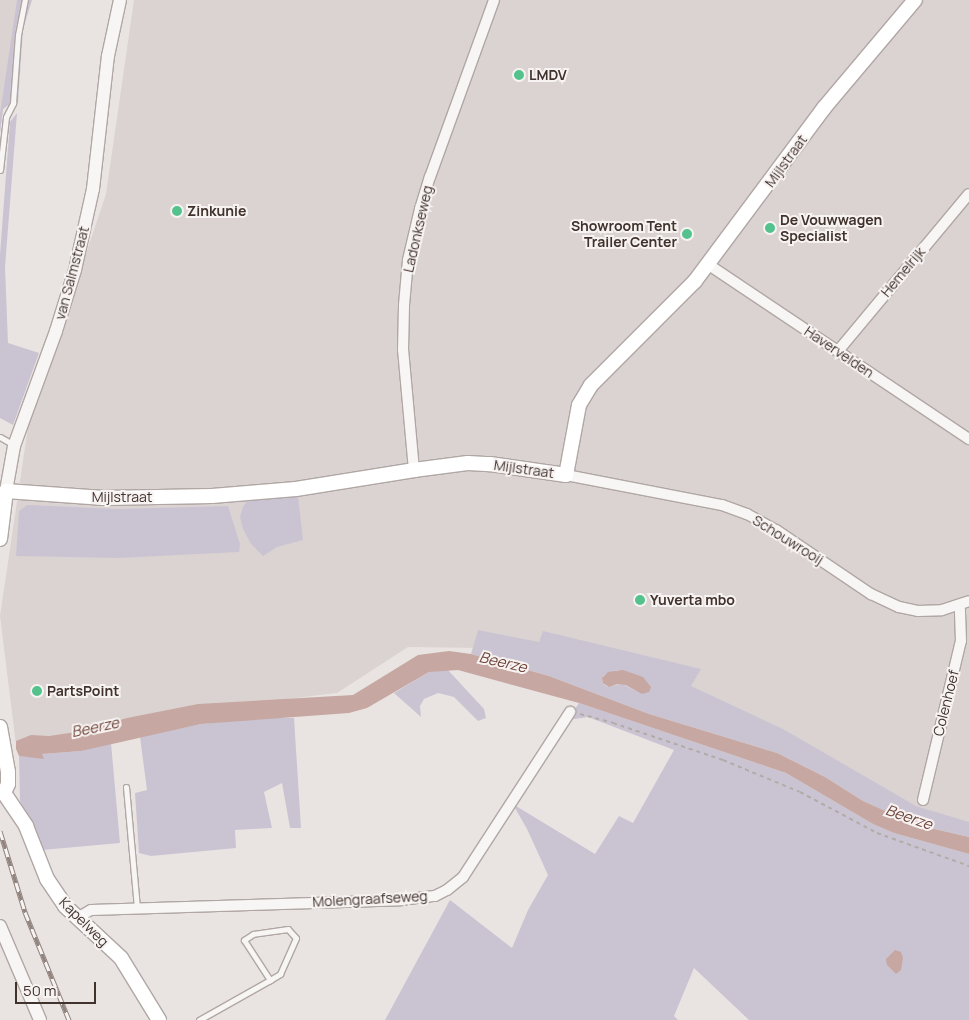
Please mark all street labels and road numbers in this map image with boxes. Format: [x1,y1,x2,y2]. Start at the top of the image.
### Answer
street label: Mijlstraat [761,132,811,190]
street label: Ladonkseweg [400,184,436,274]
street label: van Salmstraat [51,224,93,322]
street label: Hemelrijk [877,244,929,300]
street label: Havervelden [801,323,877,381]
street label: Mijlstraat [493,456,555,482]
street label: Mijlstraat [92,489,152,505]
street label: Schouwrooij [750,512,826,568]
street label: Colenhoef [930,668,962,738]
street label: Molengraafseweg [312,888,428,910]
street label: Kapelweg [56,894,112,950]

